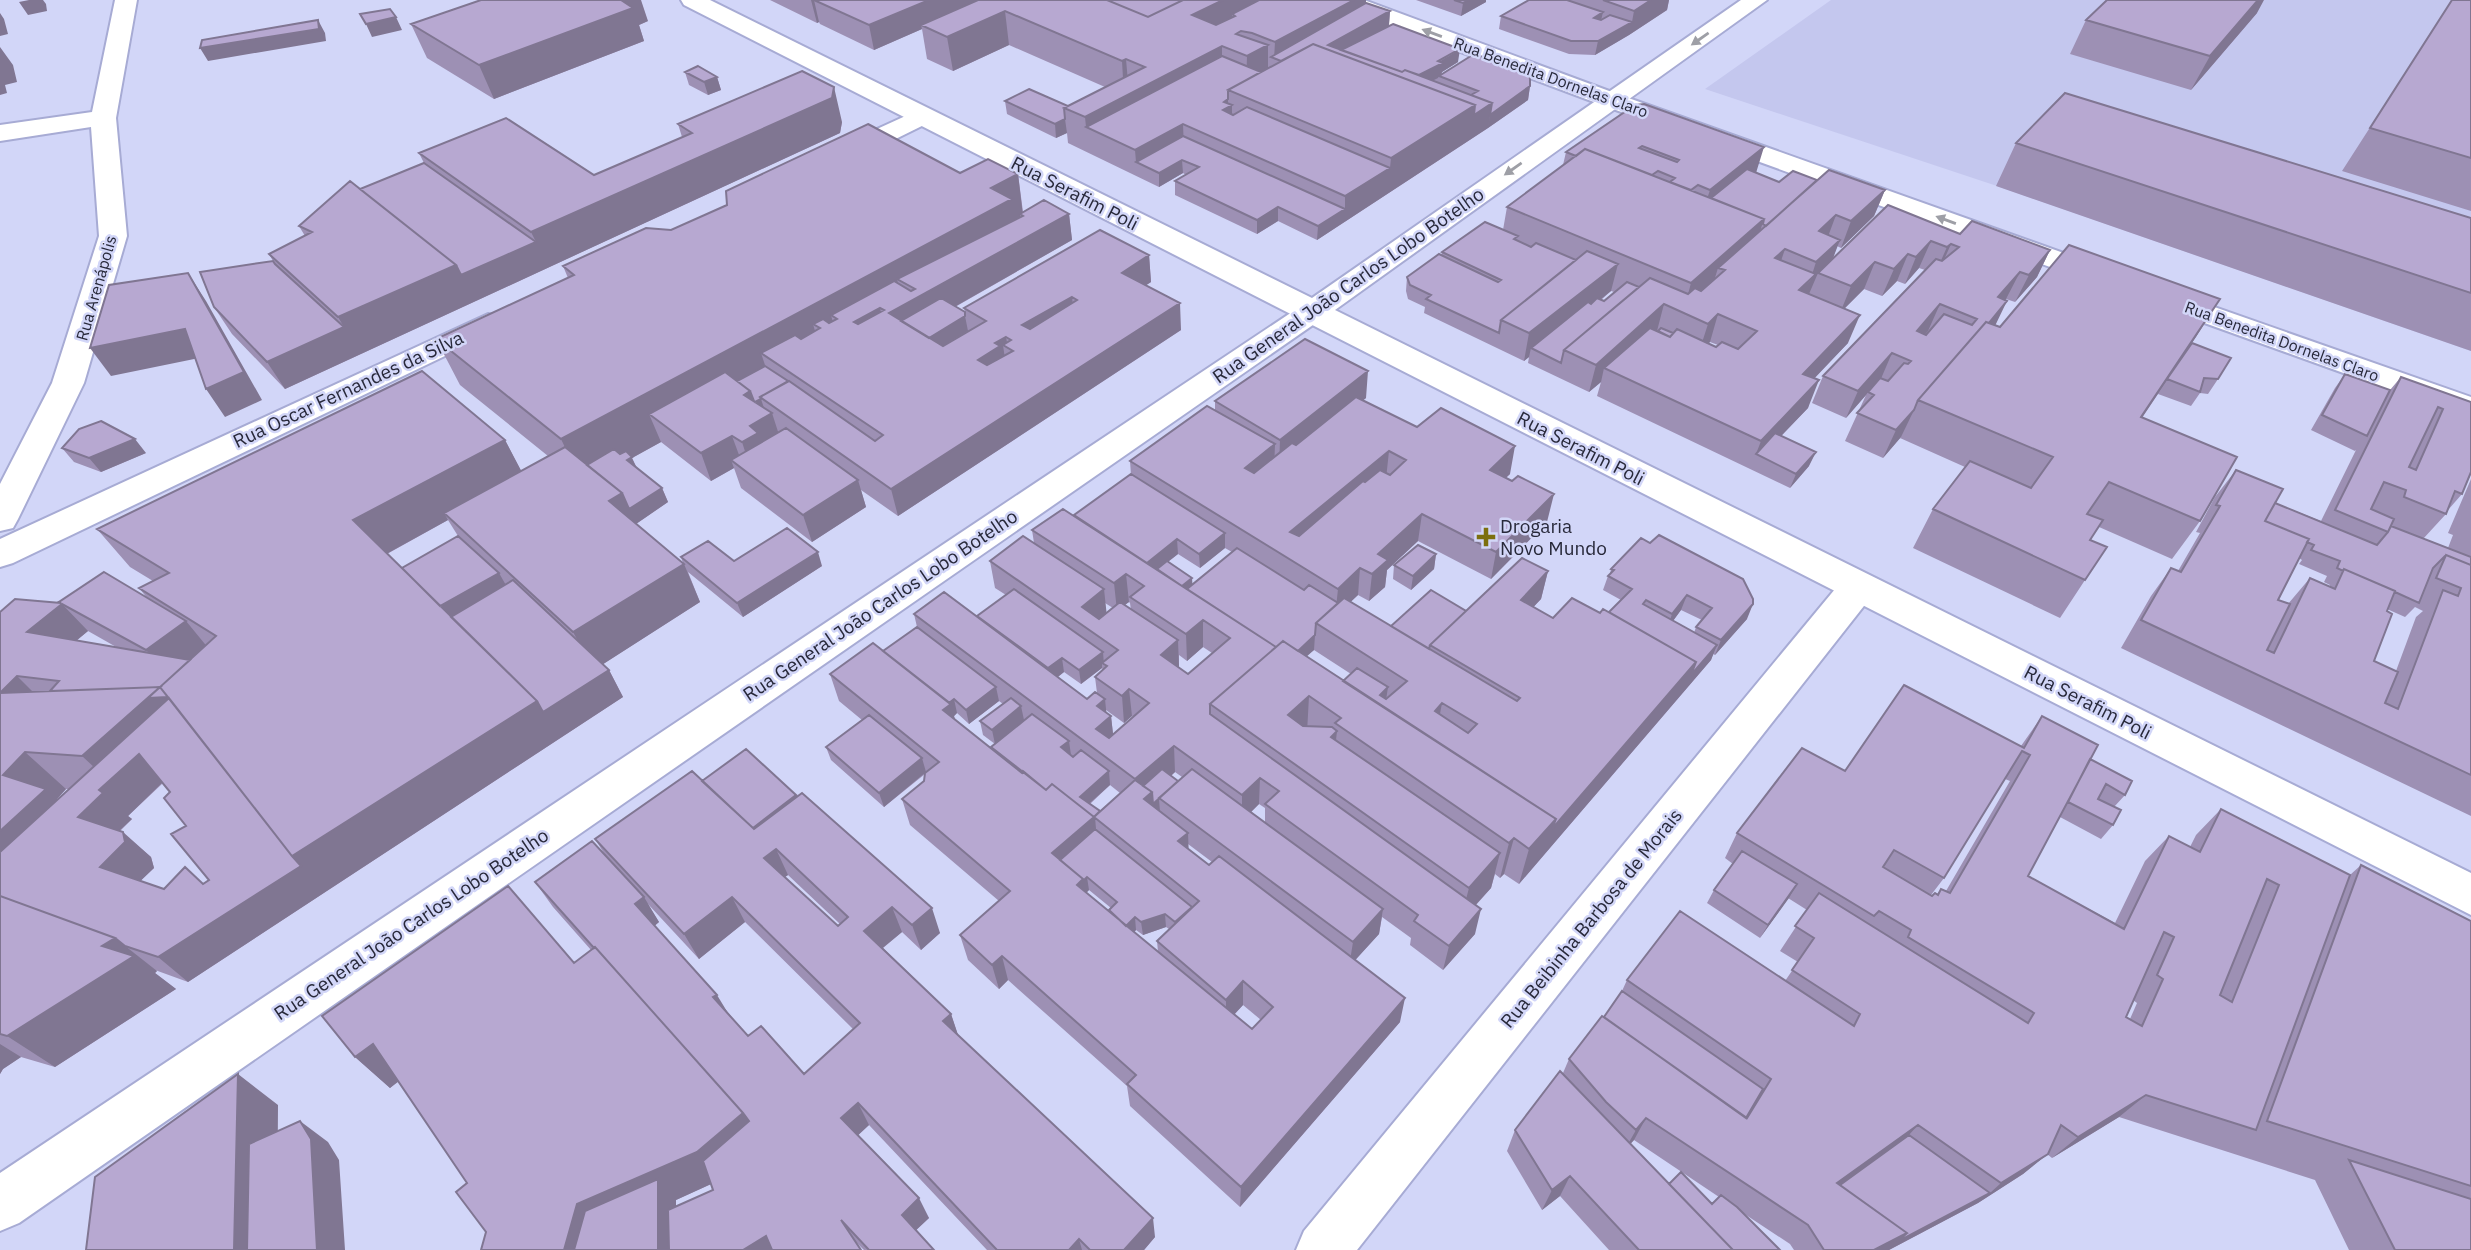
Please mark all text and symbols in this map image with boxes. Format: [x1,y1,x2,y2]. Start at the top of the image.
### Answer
one-way arrow [1422,28,1443,39]
street label: Rua Benedita Dornelas Claro [1451,32,1651,122]
one-way arrow [1691,32,1709,46]
street label: Rua Serafim Poli [1007,151,1143,235]
one-way arrow [1504,162,1522,176]
street label: Rua General João Carlos Lobo Botelho [1208,182,1488,388]
one-way arrow [1935,214,1956,225]
street label: Rua Arenápolis [71,233,121,343]
street label: Rua Benedita Dornelas Claro [2182,296,2382,386]
street label: Rua Oscar Fernandes da Silva [229,325,467,453]
street label: Rua Serafim Poli [1513,406,1649,490]
street label: Rua General João Carlos Lobo Botelho [738,504,1022,706]
place label: Drogaria Novo Mundo [1500,514,1607,560]
marker: Drogaria Novo Mundo [1478,529,1494,545]
street label: Rua Serafim Poli [2020,660,2156,744]
street label: Rua Beibinha Barbosa de Morais [1495,803,1687,1033]
street label: Rua General João Carlos Lobo Botelho [269,823,553,1025]

